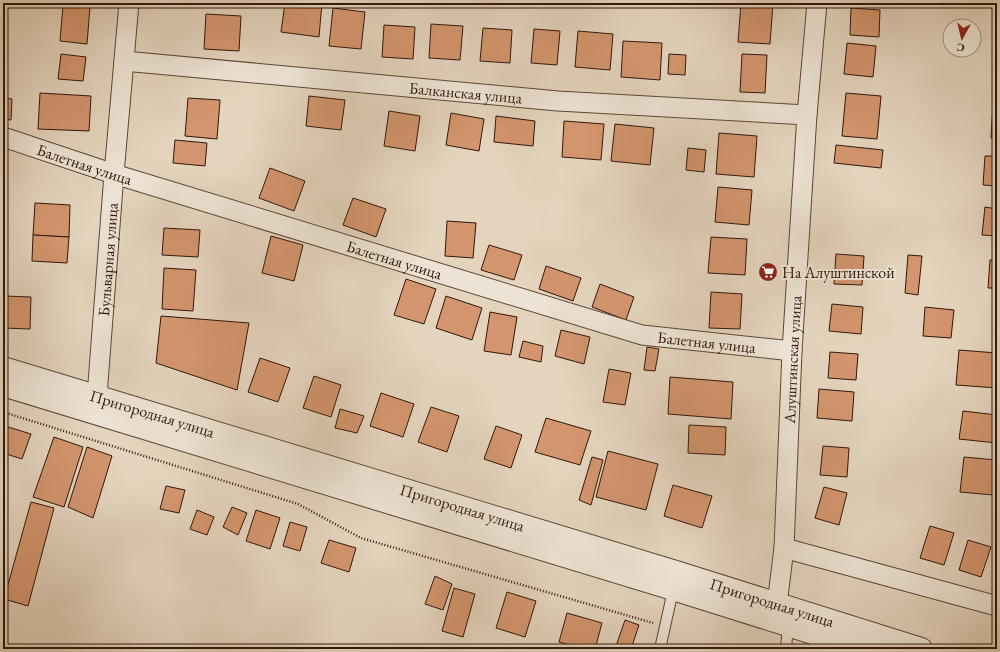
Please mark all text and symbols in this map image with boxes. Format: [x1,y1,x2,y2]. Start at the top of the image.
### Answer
north arrow [942,18,982,58]
text: С [956,40,965,55]
street label: Балканская улица [408,77,524,108]
street label: Балетная улица [34,139,135,190]
street label: Бульварная улица [93,201,122,317]
street label: Балетная улица [344,235,445,284]
supermarket icon: На Алуштинской [757,261,779,283]
place label: На Алуштинской [782,262,895,283]
street label: Алуштинская улица [779,294,806,425]
street label: Балетная улица [656,326,757,358]
street label: Пригородная улица [87,384,218,442]
street label: Пригородная улица [397,478,528,536]
street label: Пригородная улица [707,573,837,632]

